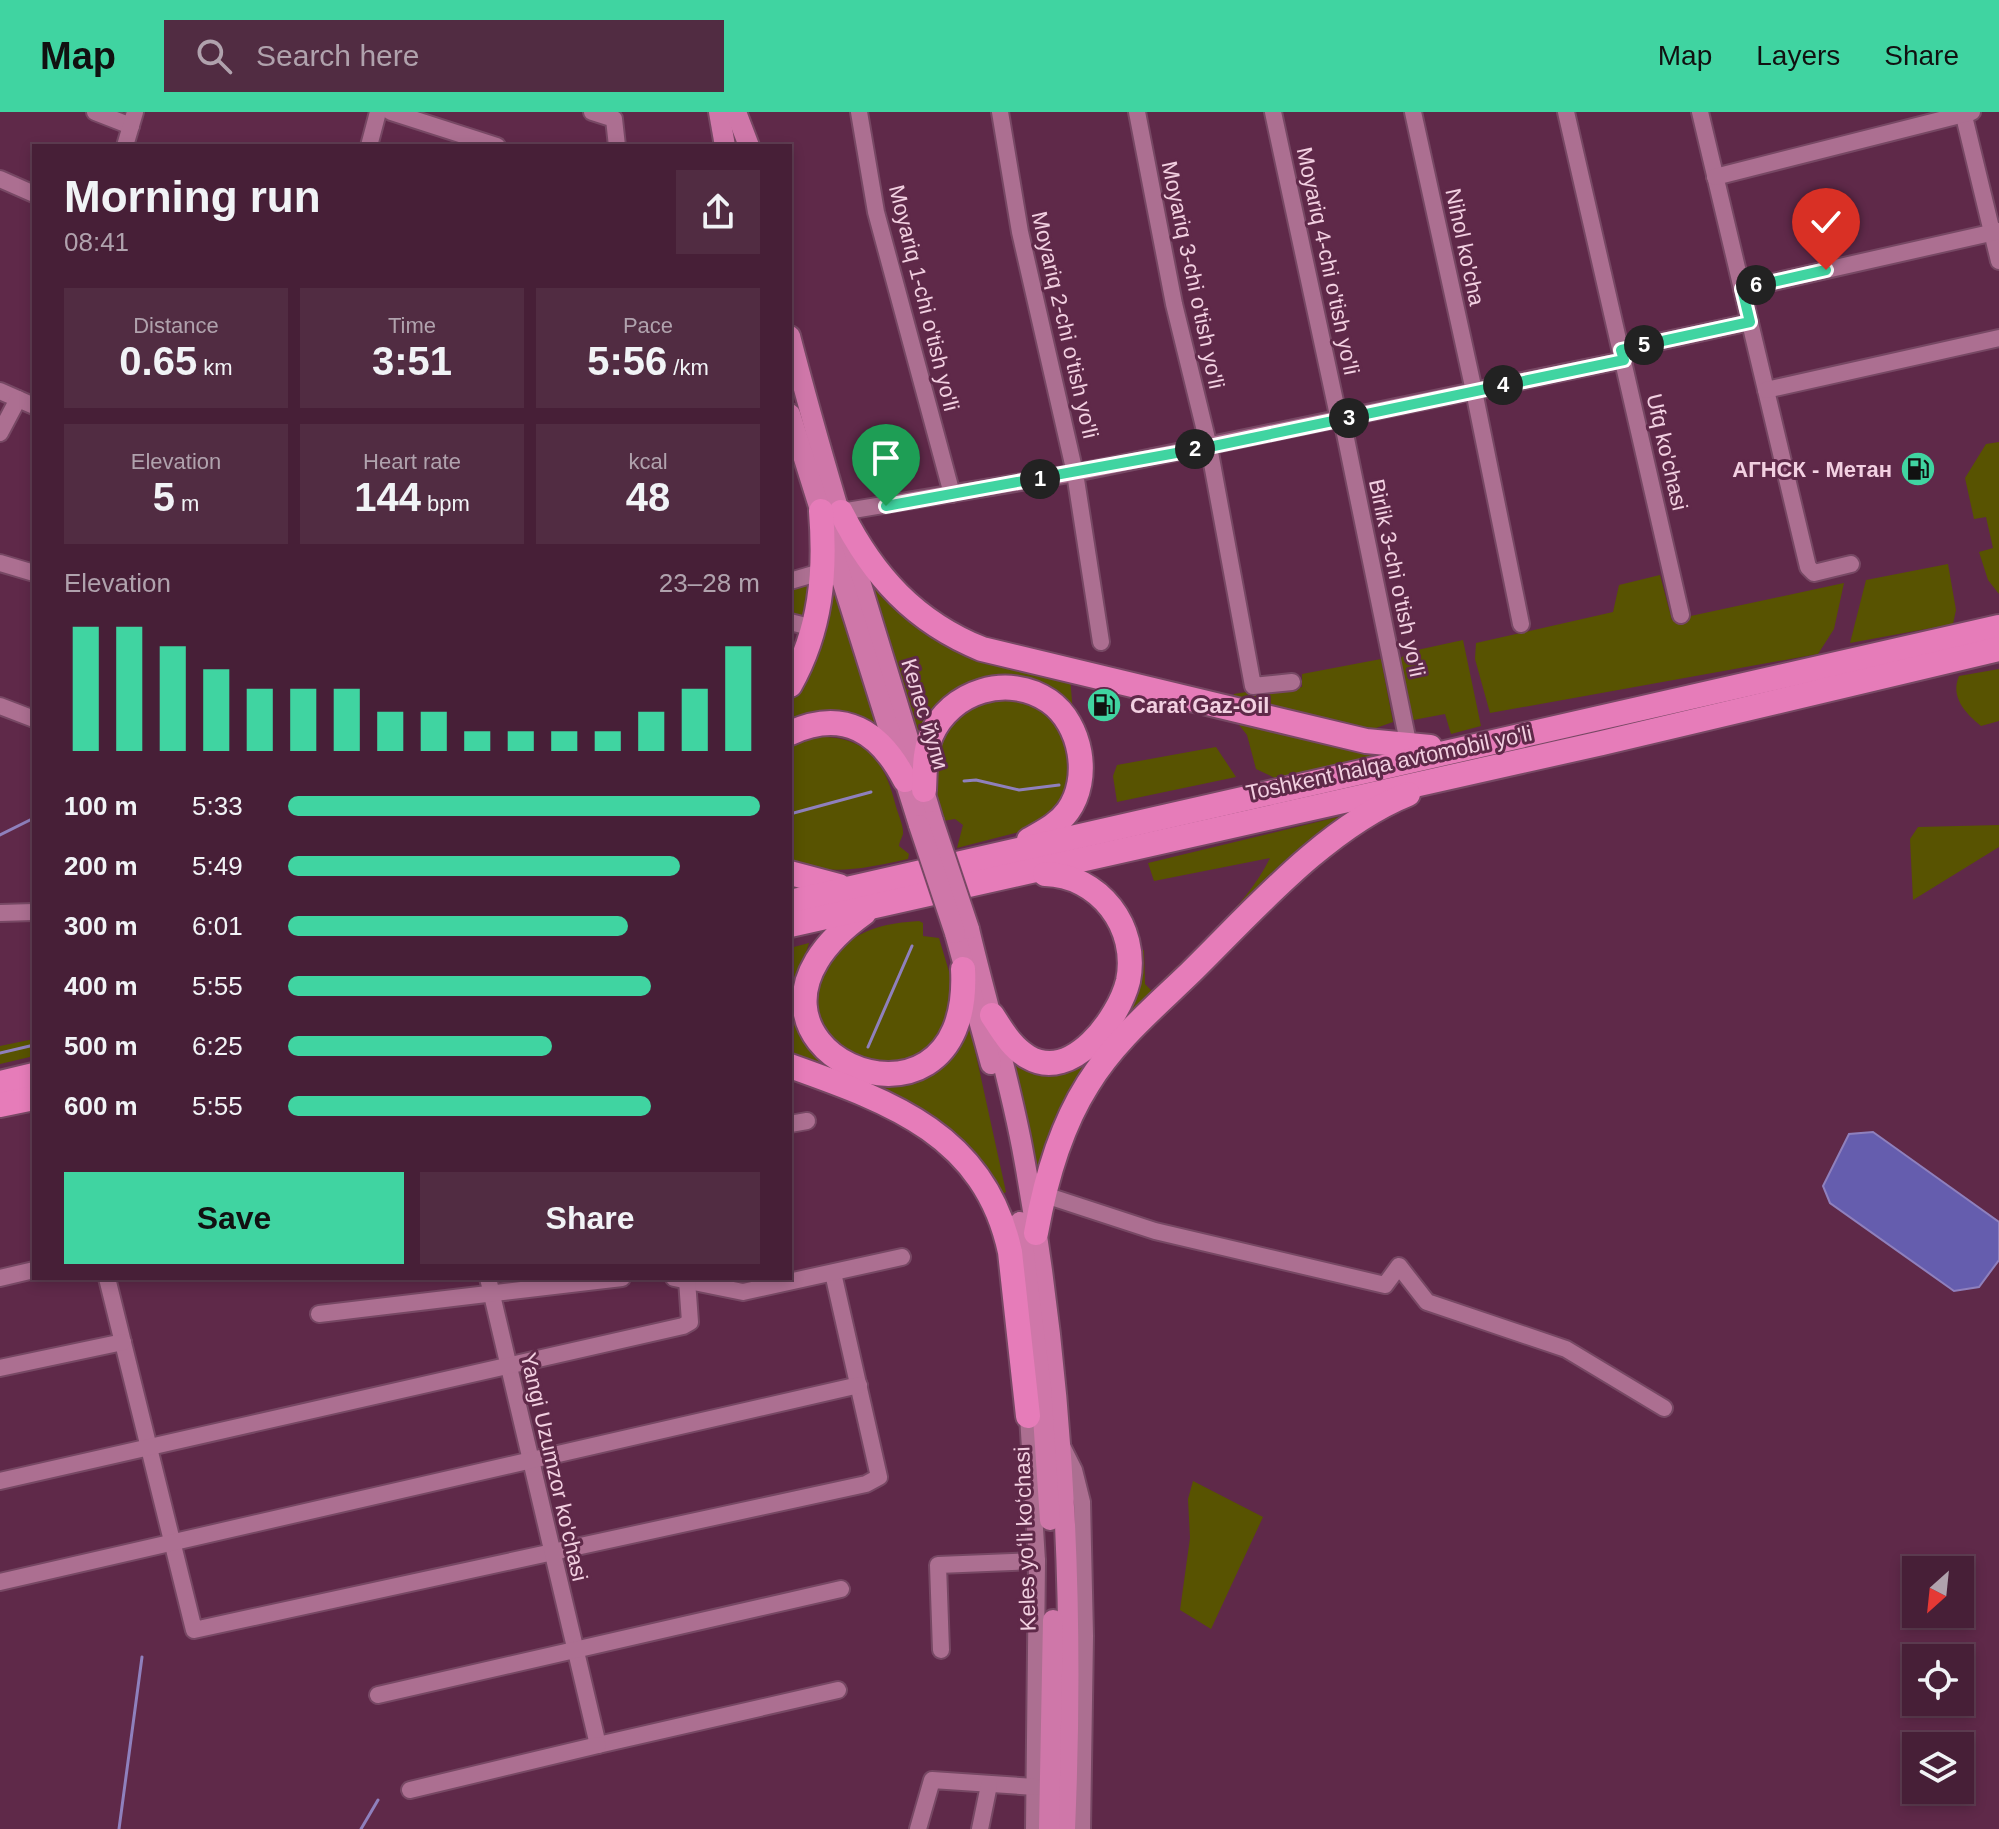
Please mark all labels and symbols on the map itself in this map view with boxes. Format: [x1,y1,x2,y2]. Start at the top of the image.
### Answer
street label: Moyariq 4-chi o'tish yo'li [1292,145,1364,377]
street label: Moyariq 3-chi o'tish yo'li [1157,159,1229,391]
street label: Moyariq 1-chi o'tish yo'li [884,182,964,414]
street label: Nihol ko'cha [1440,186,1490,309]
pin [1792,188,1860,270]
street label: Moyariq 2-chi o'tish yo'li [1027,209,1103,441]
pin: 6 [1736,265,1776,305]
pin: 5 [1624,325,1664,365]
pin: 4 [1483,365,1523,405]
street label: Ufq ko'chasi [1641,391,1693,513]
pin: 3 [1329,398,1369,438]
pin [852,424,920,506]
pin: 2 [1175,429,1215,469]
fuel station icon: АГНСК - Метан [1899,450,1937,488]
place label: АГНСК - Метан [1732,457,1892,482]
pin: 1 [1020,459,1060,499]
street label: Birlik 3-chi o'tish yo'li [1364,477,1430,679]
street label: Келес йули [896,656,954,772]
fuel station icon: Carat Gaz-Oil [1085,686,1123,724]
place label: Carat Gaz-Oil [1130,693,1269,718]
street label: Toshkent halqa avtomobil yo'li [1244,720,1534,806]
street label: Yangi Uzumzor ko'chasi [516,1350,592,1584]
street label: Keles yoʻli koʻchasi [1009,1446,1041,1632]
north arrow [1902,1556,1974,1628]

